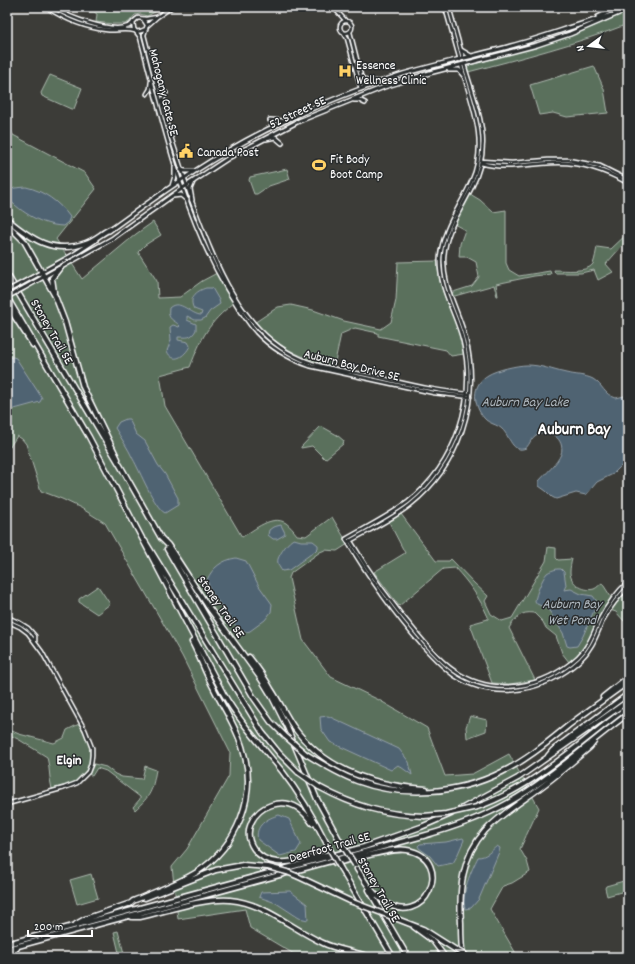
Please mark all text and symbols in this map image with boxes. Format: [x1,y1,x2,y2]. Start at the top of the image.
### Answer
north arrow [569,26,609,66]
text: N [573,43,590,53]
street label: Mahogany Gate SE [143,47,183,138]
place label: Essence Wellness Clinic [356,57,427,91]
hospital icon: Essence Wellness Clinic [337,63,353,79]
street label: 52 Street SE [266,92,330,135]
public building icon: Canada Post [178,143,194,159]
place label: Canada Post [197,144,259,163]
place label: Fit Body Boot Camp [330,151,383,185]
sports icon: Fit Body Boot Camp [311,157,327,173]
street label: Stoney Trail SE [24,296,77,368]
street label: Auburn Bay Drive SE [302,345,401,388]
water label: Auburn Bay Lake [482,393,569,413]
district label: Auburn Bay [538,419,611,443]
street label: Stoney Trail SE [191,572,249,643]
water label: Auburn Bay Wet Pond [542,595,604,631]
district label: Elgin [57,751,82,771]
street label: Deerfoot Trail SE [287,828,372,869]
street label: Stoney Trail SE [351,854,404,926]
scale bar [28,912,92,938]
text: 200 m [34,919,63,936]

